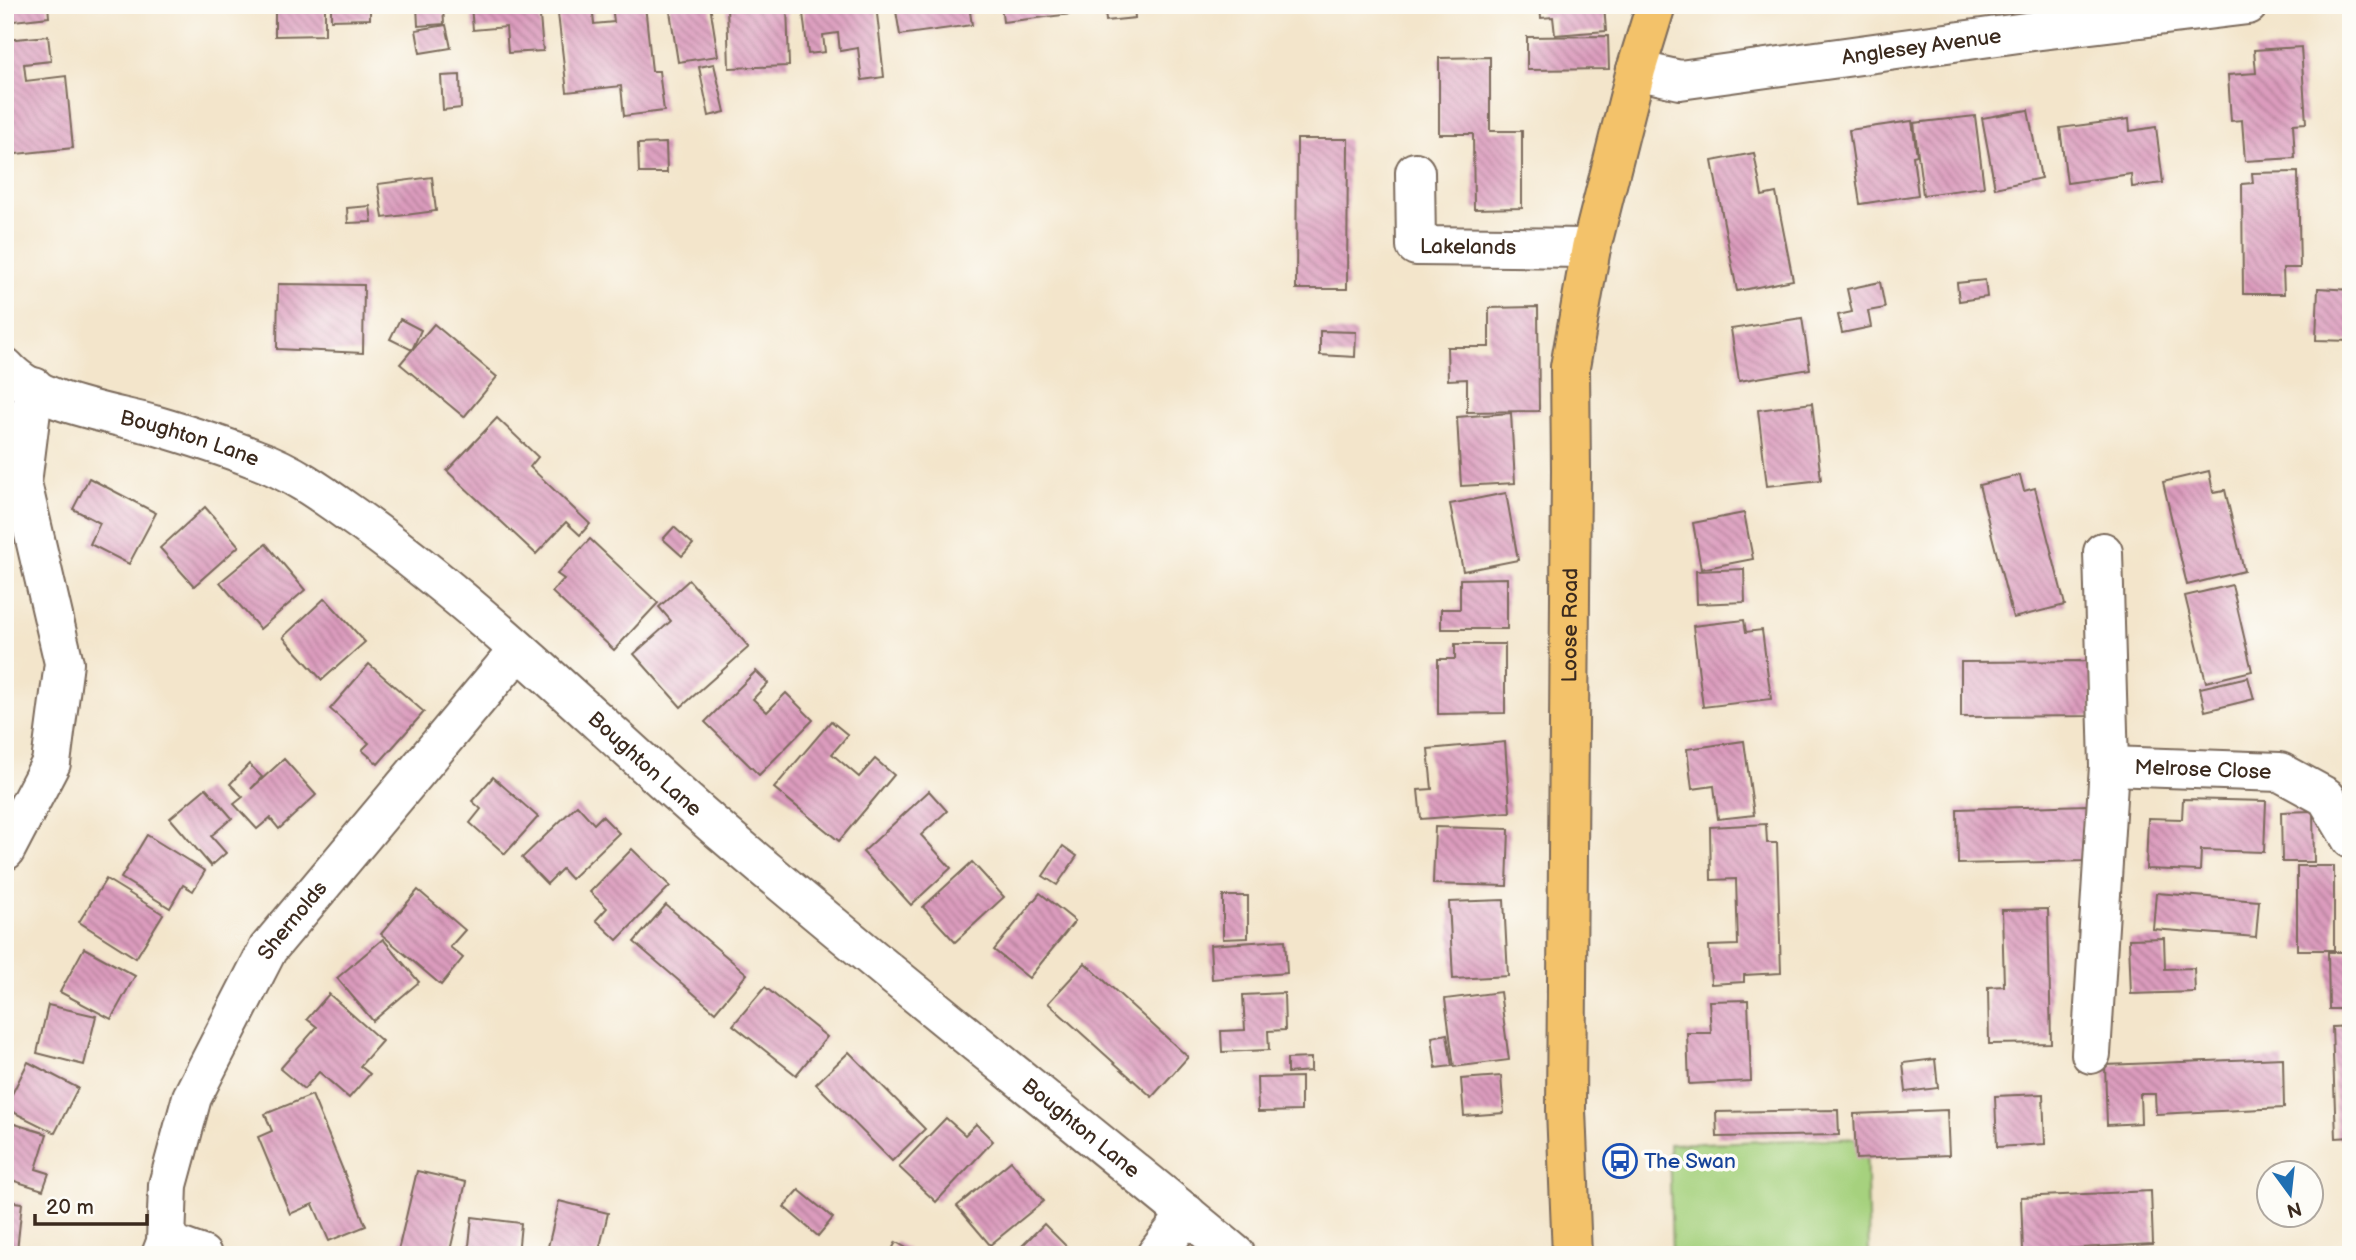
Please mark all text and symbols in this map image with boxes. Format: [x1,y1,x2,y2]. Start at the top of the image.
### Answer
street label: Anglesey Avenue [1840,23,2003,70]
street label: Lakelands [1420,234,1516,260]
street label: Boughton Lane [118,405,263,472]
street label: Loose Road [1557,568,1583,683]
street label: Boughton Lane [583,706,707,822]
street label: Melrose Close [2134,754,2272,784]
street label: Shernolds [252,876,332,964]
street label: Boughton Lane [1017,1073,1145,1183]
bus stop icon: The Swan [1601,1142,1639,1180]
place label: The Swan [1644,1149,1736,1174]
north arrow [2254,1158,2324,1228]
scale bar [35,1183,147,1227]
text: 20 m [46,1195,94,1220]
text: N [2284,1196,2304,1222]

